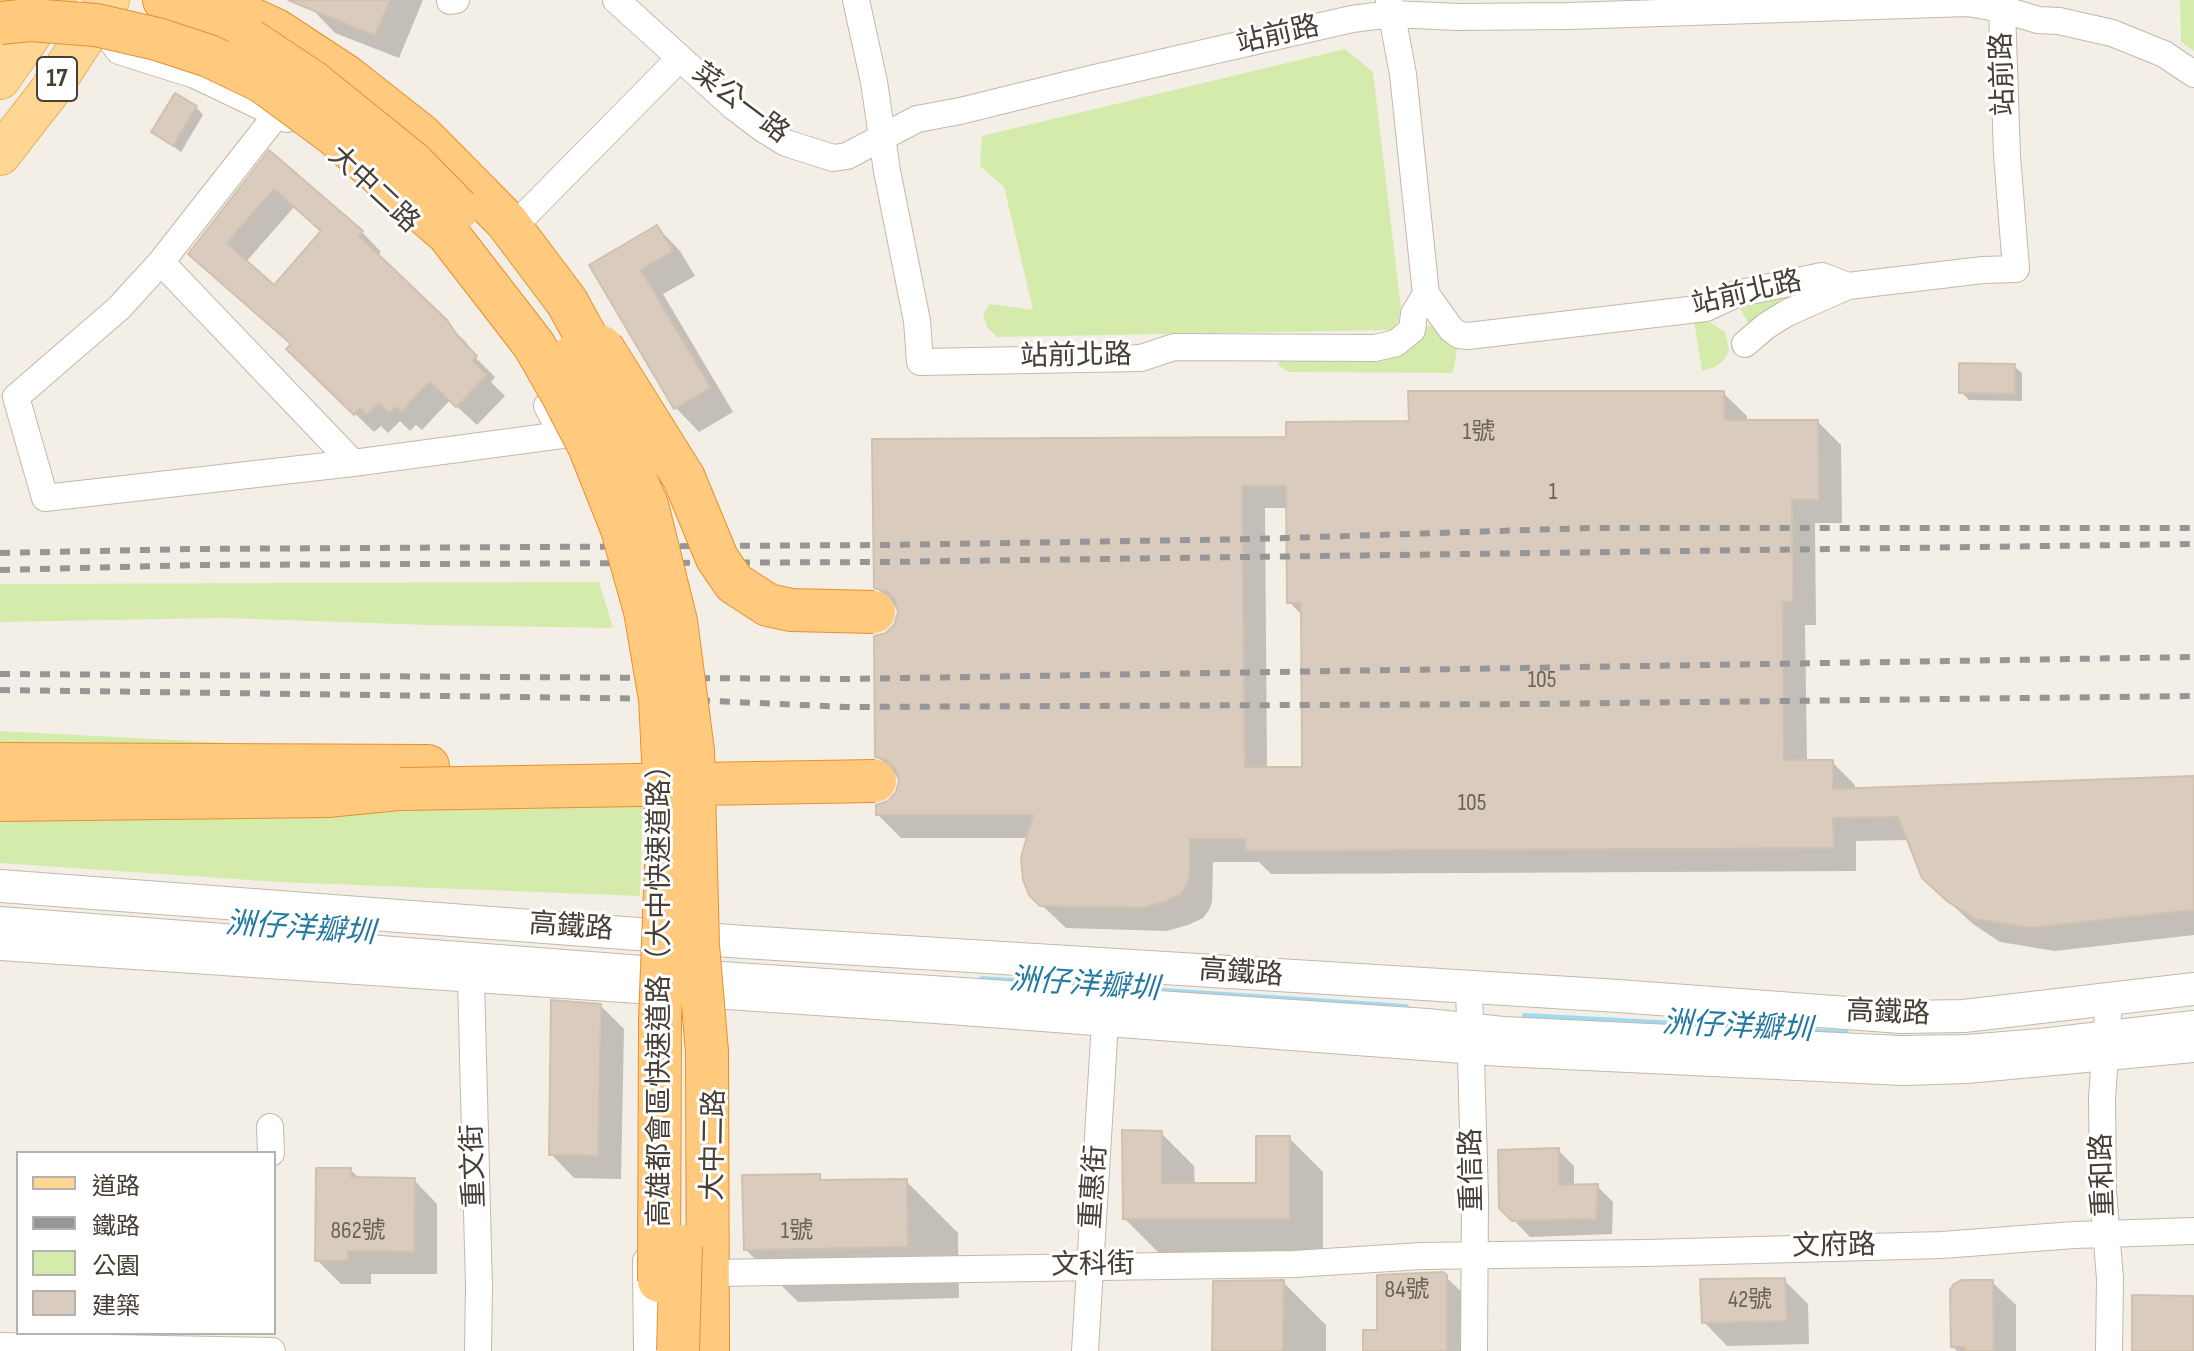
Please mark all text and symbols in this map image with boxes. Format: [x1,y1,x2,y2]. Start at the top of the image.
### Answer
street label: 站前路 [1233,10,1323,62]
street label: 站前路 [1986,31,2022,117]
road number: 17 [37,57,77,101]
street label: 菜公一路 [685,57,795,151]
street label: 大中二路 [321,140,425,240]
street label: 站前北路 [1689,265,1805,323]
street label: 站前北路 [1020,339,1132,375]
house number: 1號 [1463,419,1495,447]
house number: 1 [1549,479,1557,507]
house number: 105 [1528,667,1556,695]
street label: 高雄都會區快速道路（大中快速道路） [644,751,678,1227]
house number: 105 [1458,790,1486,818]
water label: 洲仔洋瓣圳 [224,907,376,953]
street label: 高鐵路 [528,908,614,948]
street label: 高鐵路 [1198,954,1284,994]
water label: 洲仔洋瓣圳 [1008,963,1160,1009]
street label: 高鐵路 [1845,996,1931,1032]
water label: 洲仔洋瓣圳 [1661,1006,1813,1050]
street label: 大中二路 [697,1089,733,1201]
street label: 重文街 [457,1123,493,1209]
street label: 重信路 [1455,1128,1491,1212]
street label: 重和路 [2086,1132,2122,1218]
street label: 重惠街 [1075,1144,1115,1230]
legend [16,1151,276,1335]
text: 道路 [92,1172,140,1201]
text: 鐵路 [92,1212,140,1241]
house number: 862號 [330,1218,386,1246]
house number: 1號 [781,1218,813,1246]
street label: 文府路 [1792,1229,1876,1265]
street label: 文科街 [1051,1248,1135,1284]
text: 公園 [92,1252,140,1281]
house number: 84號 [1384,1277,1430,1305]
house number: 42號 [1728,1287,1772,1315]
text: 建築 [92,1292,140,1321]

